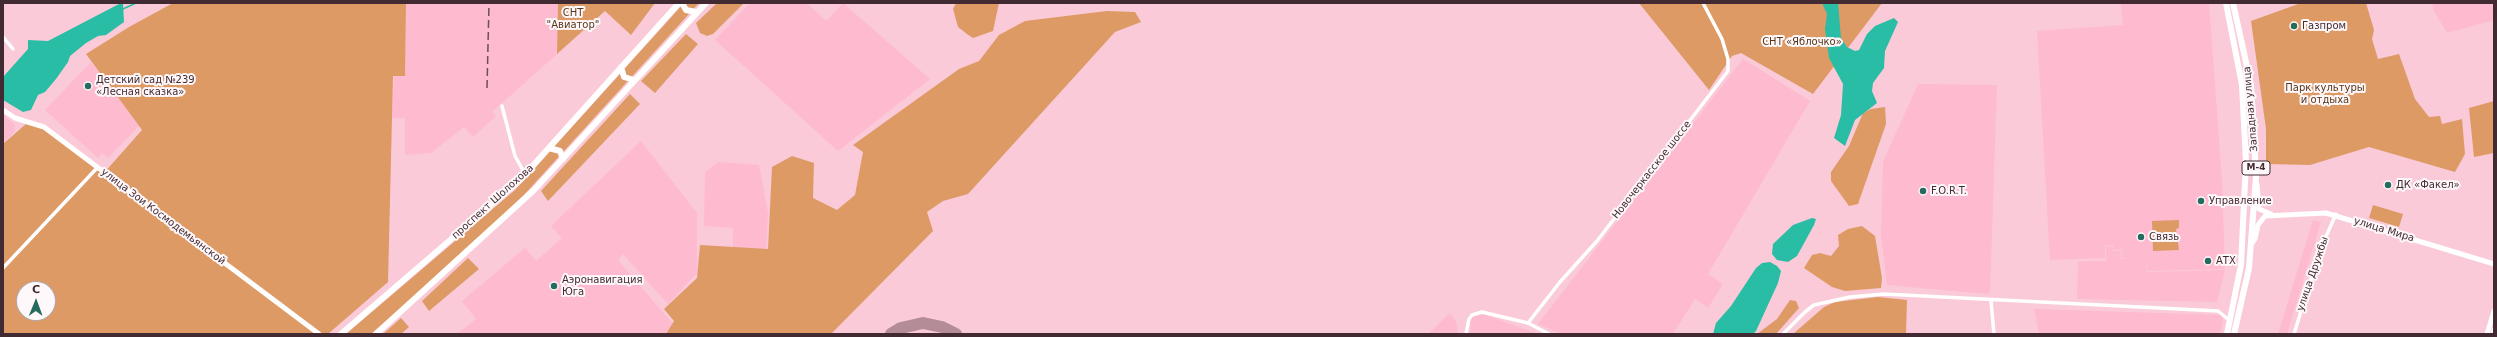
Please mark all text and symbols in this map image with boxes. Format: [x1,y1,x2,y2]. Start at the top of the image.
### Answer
park label: СНТ "Авиатор" [547,7,599,30]
place label: Газпром [2302,20,2346,32]
marker: Газпром [2289,21,2299,31]
park label: СНТ «Яблочко» [1762,36,1842,48]
street label: Западная улица [2241,66,2261,152]
place label: Детский сад №239 «Лесная сказка» [96,74,195,98]
marker: Детский сад №239 «Лесная сказка» [83,81,93,91]
park label: Парк культуры и отдыха [2285,82,2365,106]
street label: Новочеркасское шоссе [1610,119,1694,221]
road number: М-4 [2242,161,2270,175]
street label: проспект Шолохова [450,162,536,242]
street label: улица Зои Космодемьянской [98,166,228,268]
place label: ДК «Факел» [2396,179,2460,191]
marker: ДК «Факел» [2383,180,2393,190]
place label: F.O.R.T. [1931,185,1967,197]
marker: F.O.R.T. [1918,186,1928,196]
place label: Управление [2209,195,2272,207]
marker: Управление [2196,196,2206,206]
street label: улица Мира [2352,215,2416,245]
place label: Связь [2149,231,2179,243]
marker: Связь [2136,232,2146,242]
street label: улица Дружбы [2295,235,2331,313]
place label: АТХ [2216,255,2236,267]
marker: АТХ [2203,256,2213,266]
place label: Аэронавигация Юга [562,274,643,298]
north arrow [16,281,56,321]
marker: Аэронавигация Юга [549,281,559,291]
text: С [32,283,40,296]

